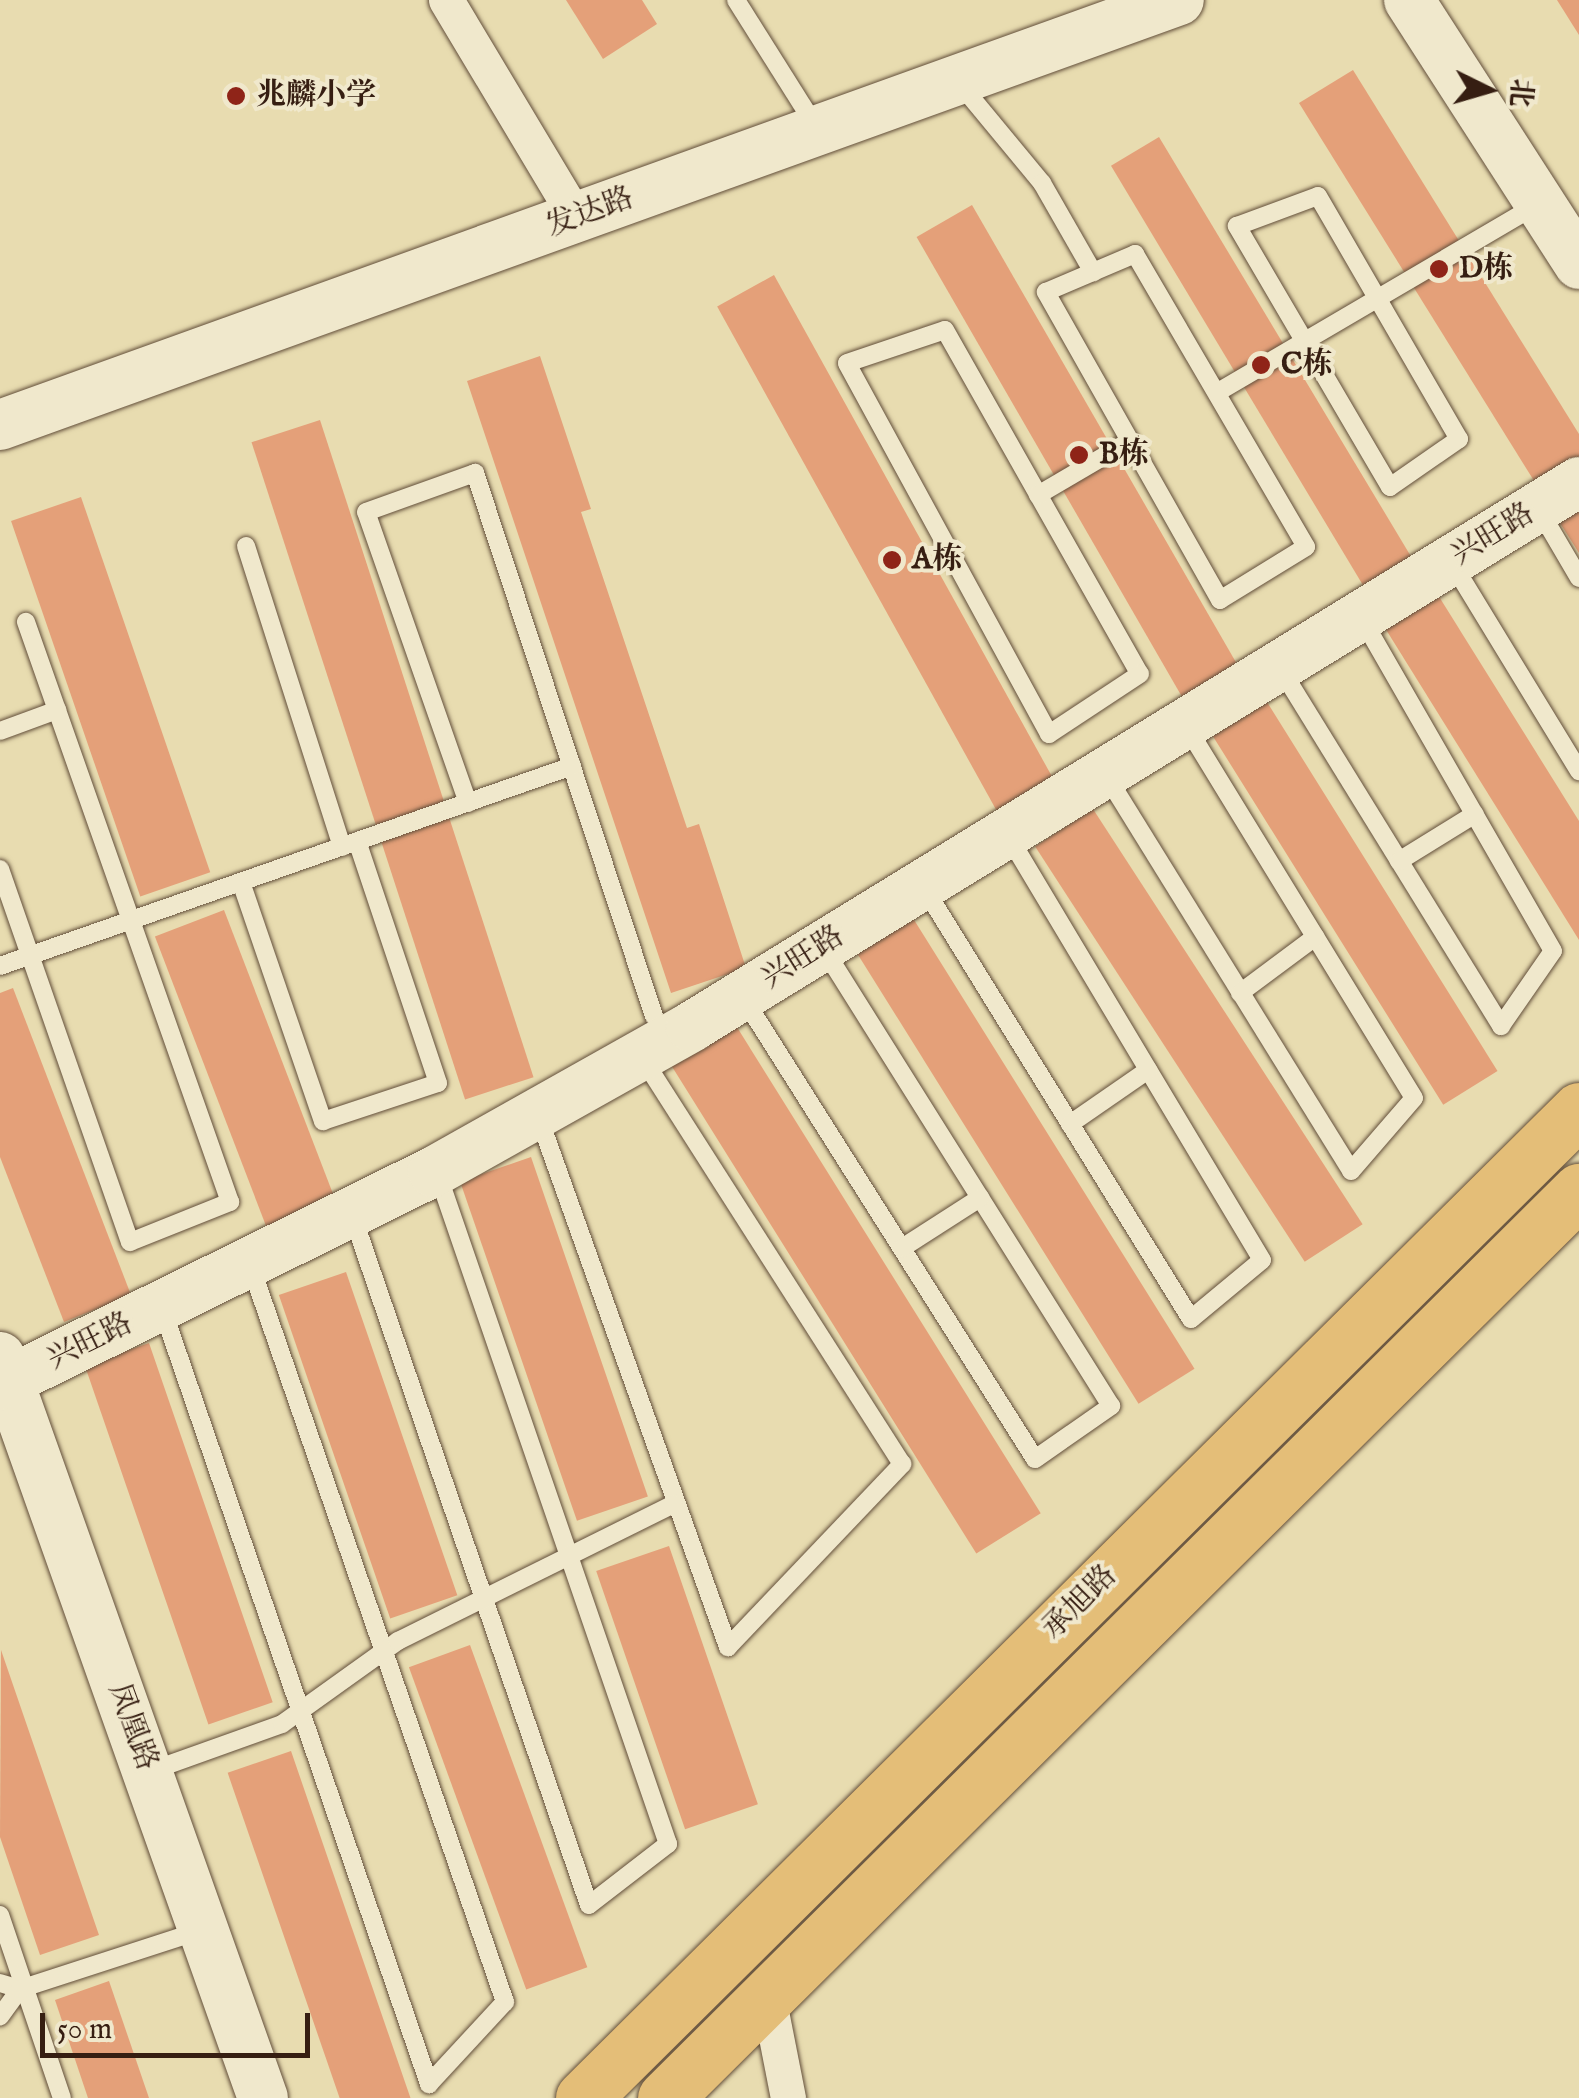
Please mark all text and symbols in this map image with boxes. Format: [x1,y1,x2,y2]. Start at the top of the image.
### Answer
north arrow [1439,40,1539,140]
text: 北 [1501,77,1538,108]
place label: 兆麟小学 [256,78,376,114]
marker: 兆麟小学 [225,85,247,107]
street label: 发达路 [542,181,638,245]
place label: D栋 [1459,251,1513,287]
marker: D栋 [1428,258,1450,280]
place label: C栋 [1281,347,1332,383]
marker: C栋 [1250,354,1272,376]
place label: B栋 [1099,437,1149,473]
marker: B栋 [1068,444,1090,466]
street label: 兴旺路 [1445,496,1541,574]
place label: A栋 [912,542,962,578]
marker: A栋 [881,549,903,571]
street label: 兴旺路 [755,919,851,997]
street label: 兴旺路 [42,1306,138,1378]
street label: 承旭路 [1035,1558,1125,1648]
street label: 凤凰路 [100,1679,164,1775]
scale bar [45,1993,315,2055]
text: 50 m [57,2011,112,2049]

